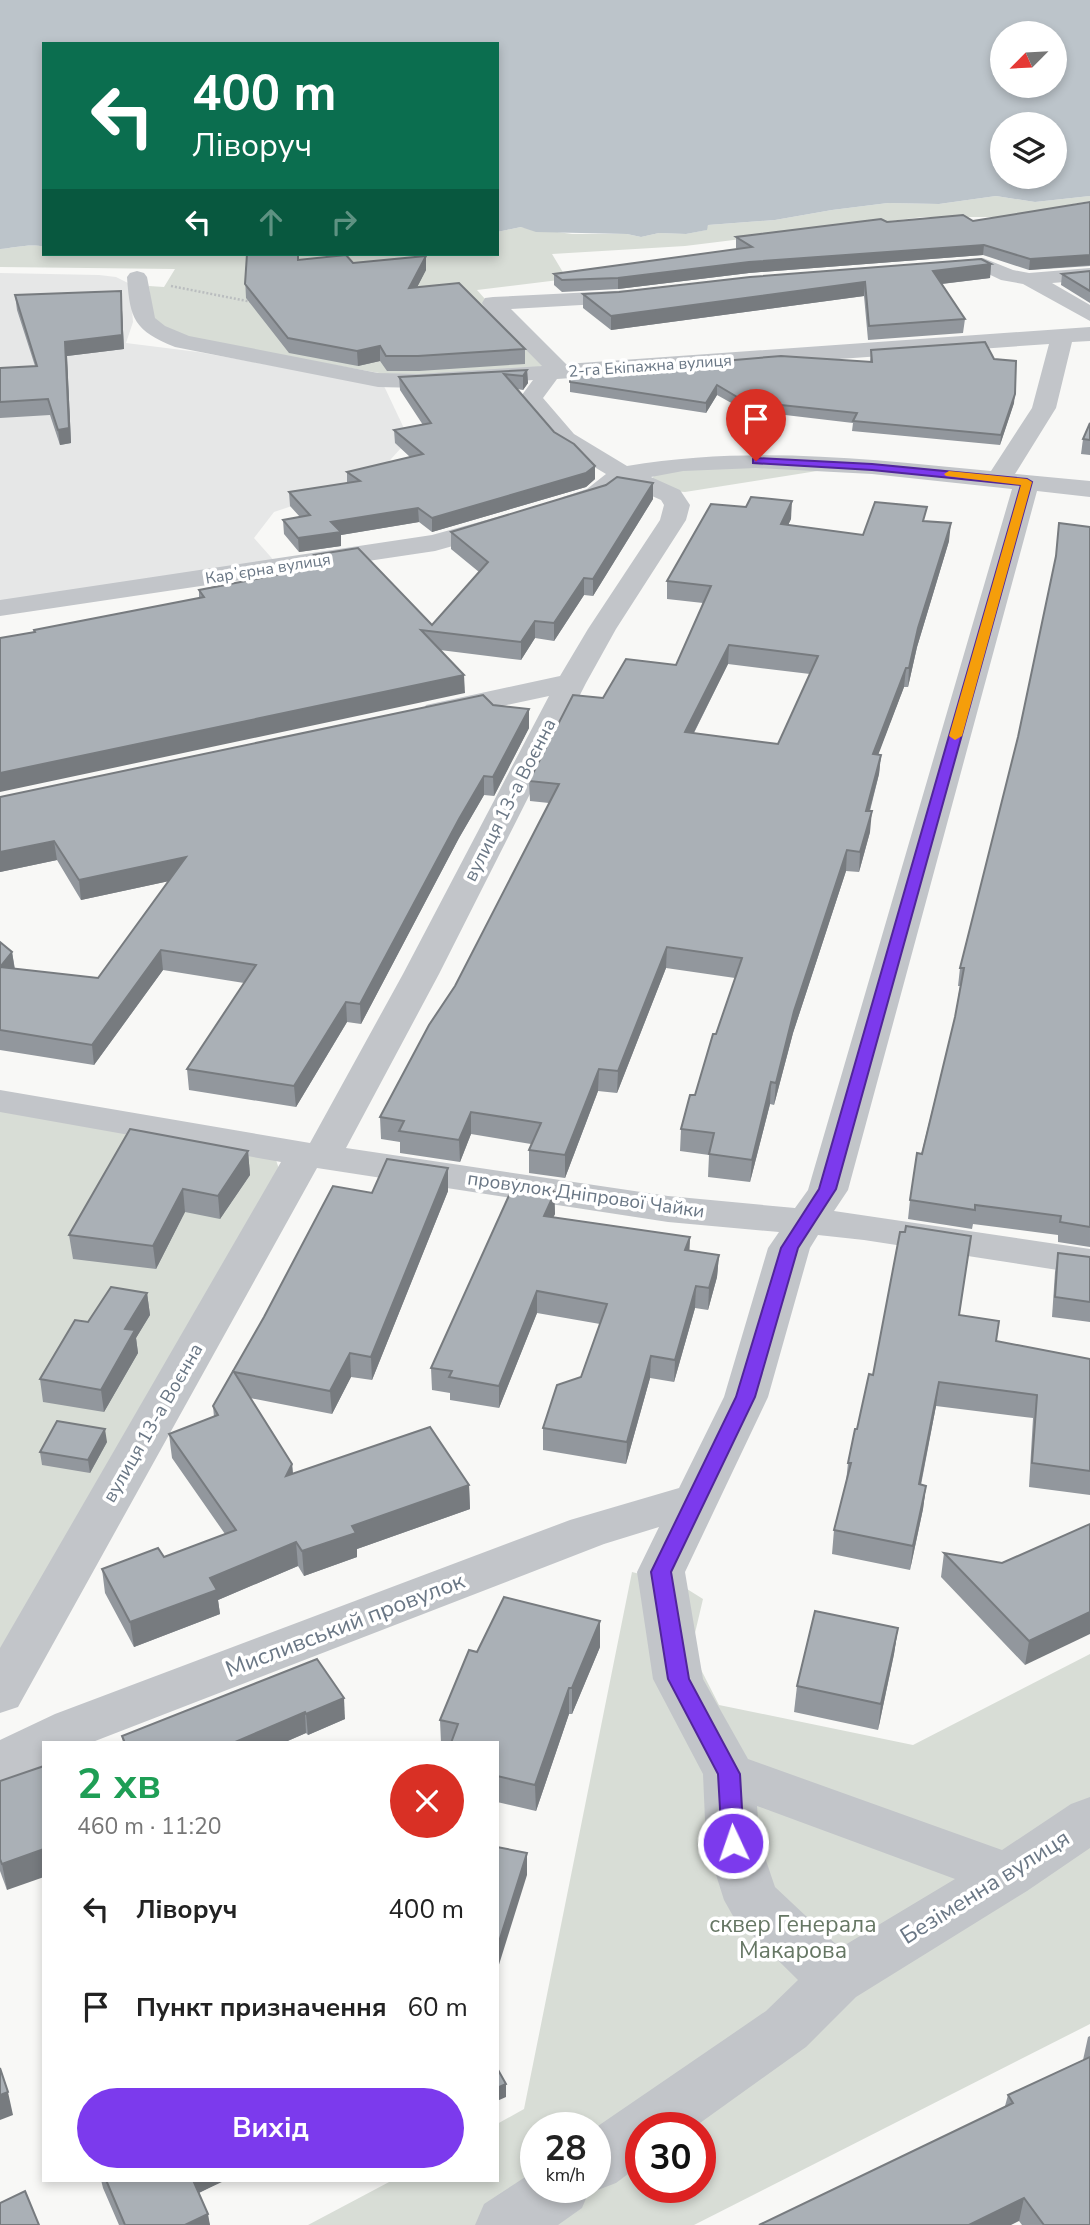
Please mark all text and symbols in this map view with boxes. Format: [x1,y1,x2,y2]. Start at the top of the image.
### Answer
north arrow [990,21,1068,98]
map controls [990,21,1067,189]
text: 400 m [192,60,336,127]
icon: left [77,70,168,161]
button: layers [990,112,1067,189]
text: Ліворуч [192,124,312,167]
icon: left [179,203,217,241]
icon: ahead [252,203,290,241]
icon: right [325,203,363,241]
street label: 2-га Екіпажна вулиця [568,349,732,383]
pin [726,389,786,461]
icon: arrive [737,400,775,438]
street label: Карʼєрна вулиця [204,548,332,590]
street label: вулиця 13-а Воєнна [458,714,562,886]
street label: провулок Дніпрової Чайки [466,1165,706,1225]
street label: вулиця 13-а Воєнна [97,1339,209,1507]
street label: Мисливський провулок [221,1565,470,1685]
text: 2 хв [77,1756,161,1813]
button: close [390,1764,464,1838]
position arrow [696,1806,770,1880]
text: 460 m · 11:20 [77,1811,222,1842]
street label: Безіменна вулиця [894,1822,1076,1952]
icon: left [77,1890,115,1928]
text: Ліворуч [136,1892,237,1927]
text: 400 m [388,1892,464,1927]
park label: сквер Генерала Макарова [709,1909,877,1966]
icon: arrive [77,1988,115,2026]
text: Пункт призначення [136,1990,387,2025]
text: 60 m [408,1990,468,2025]
button: Вихід [77,2088,464,2168]
speed limit sign: 30 [625,2112,716,2203]
text: 28 [544,2125,587,2172]
text: km/h [546,2163,585,2187]

